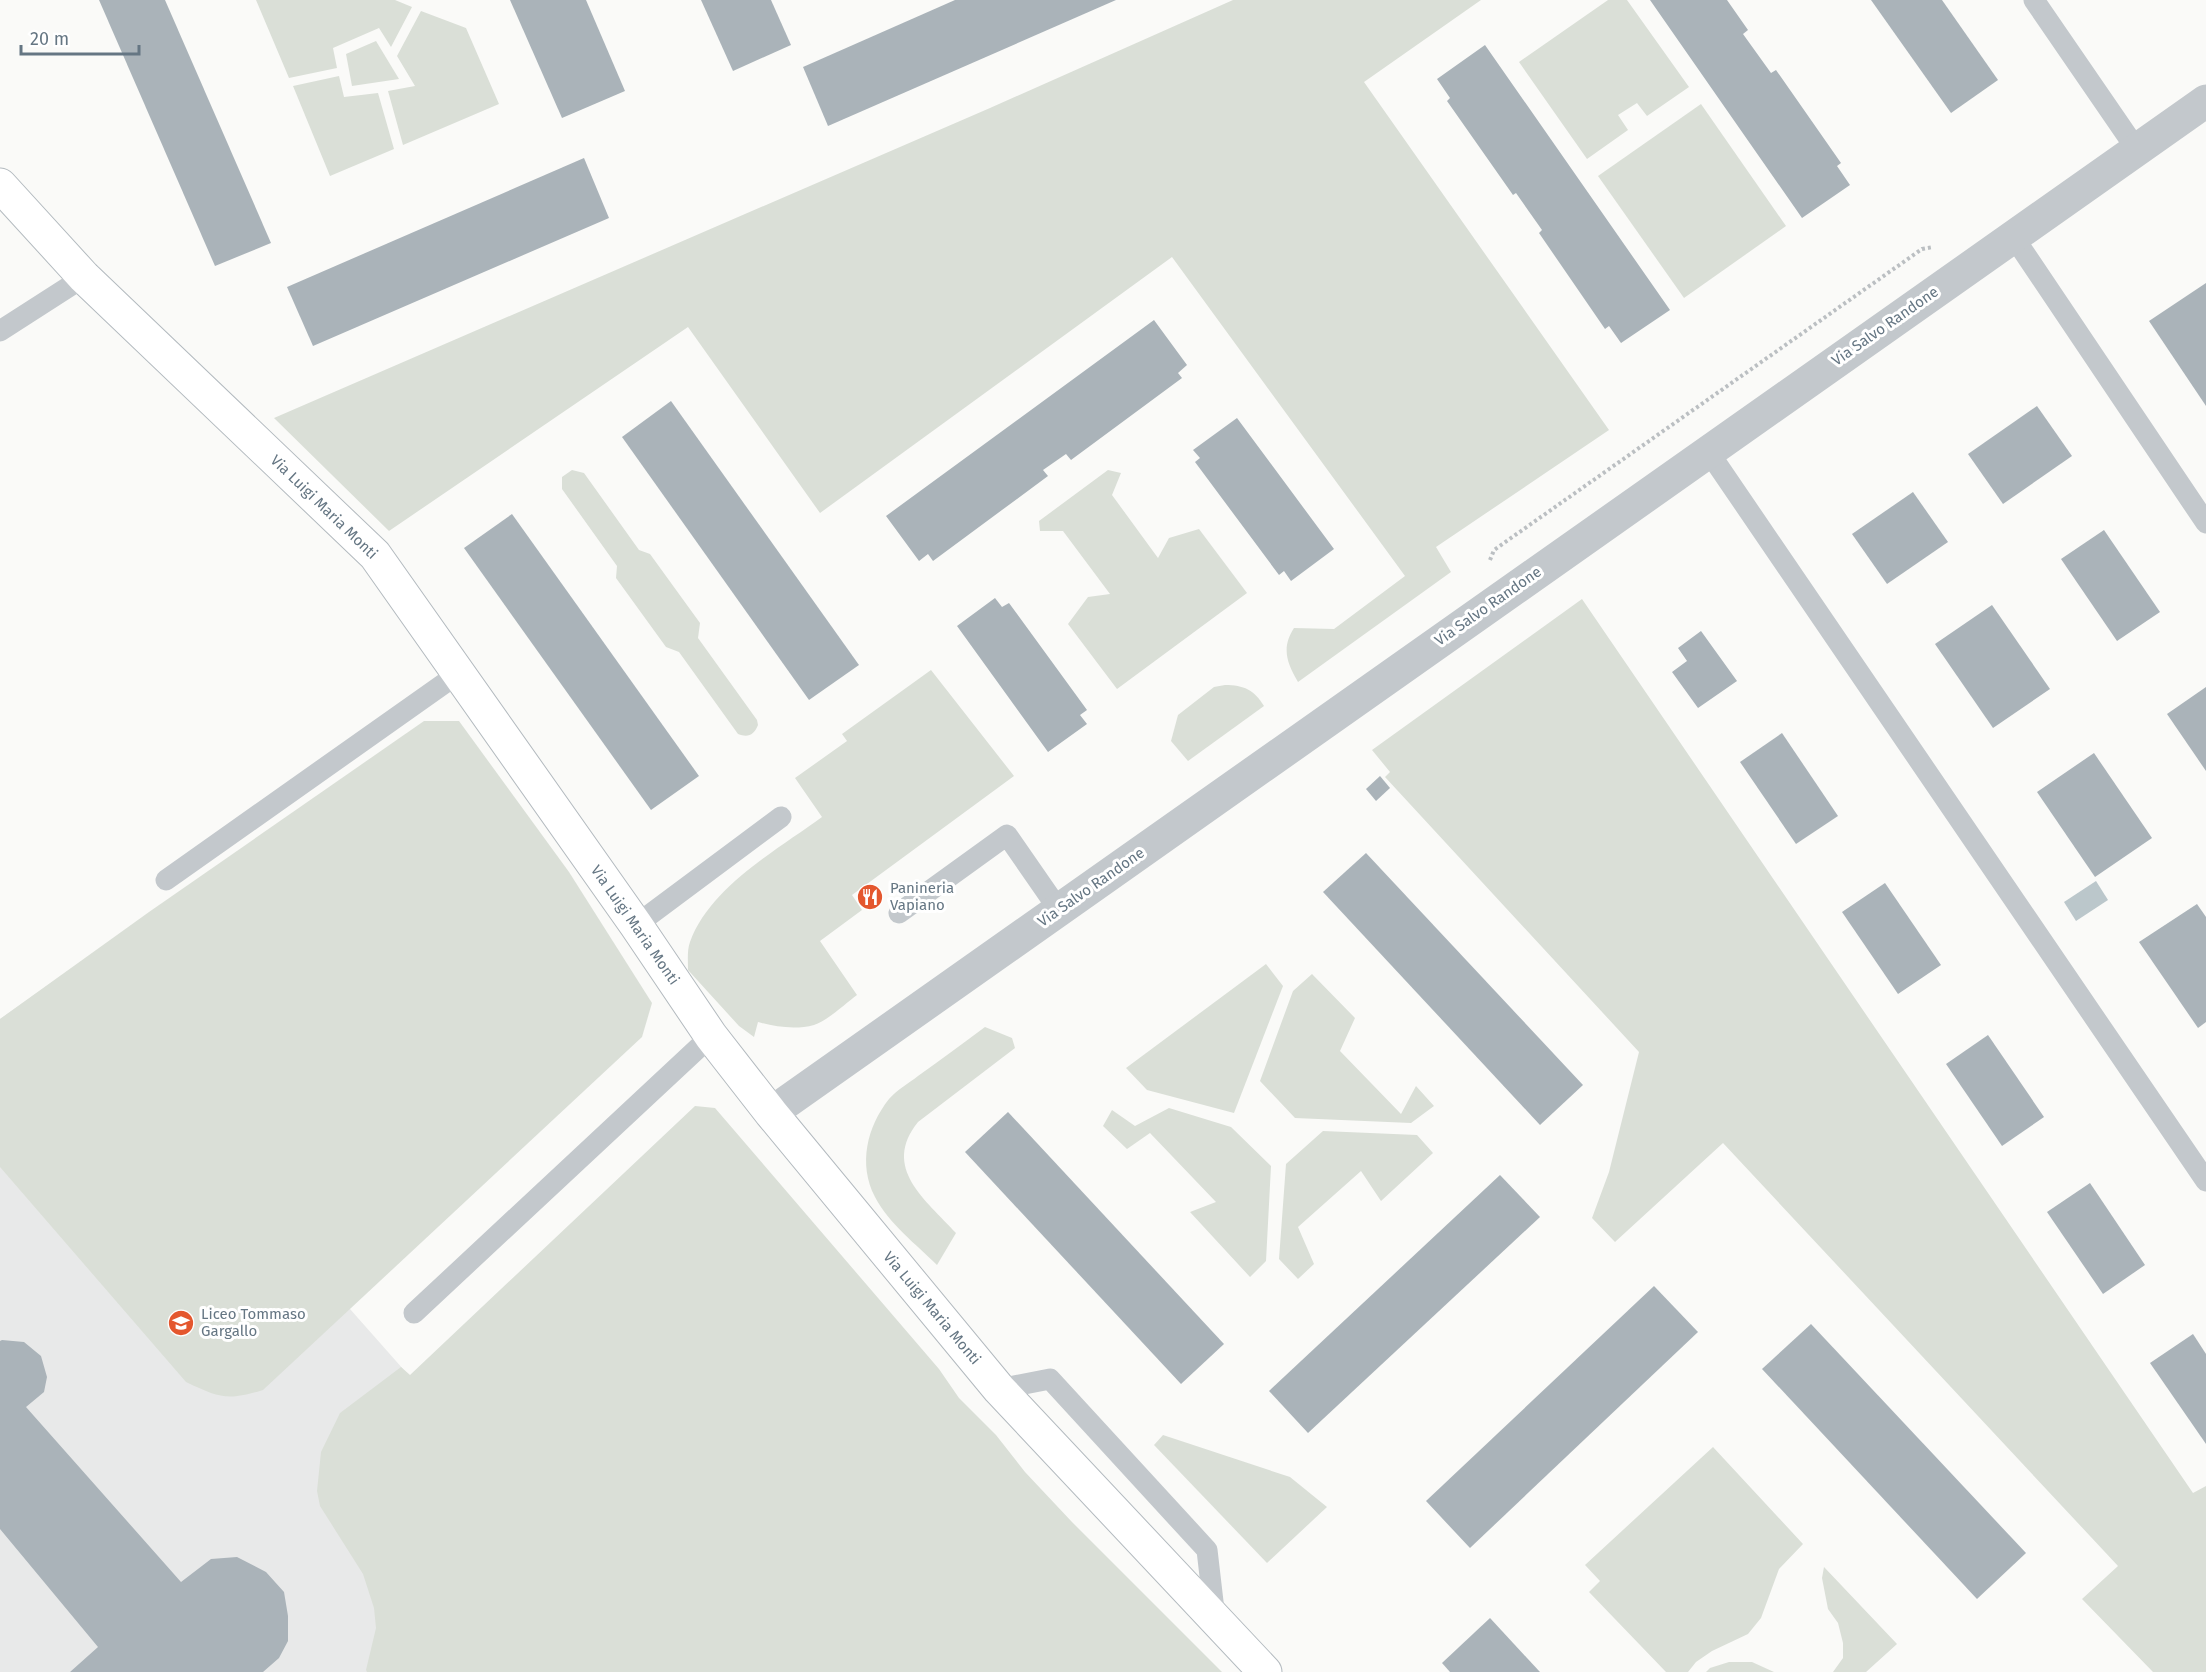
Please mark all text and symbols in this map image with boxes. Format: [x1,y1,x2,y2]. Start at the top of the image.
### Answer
scale bar [21,18,140,56]
text: 20 m [30,28,69,50]
street label: Via Salvo Randone [1828,283,1942,369]
street label: Via Luigi Maria Monti [267,451,381,563]
street label: Via Salvo Randone [1431,563,1545,649]
street label: Via Salvo Randone [1034,844,1148,930]
street label: Via Luigi Maria Monti [587,862,683,988]
place label: Panineria Vapiano [890,879,954,914]
restaurant icon: Panineria Vapiano [855,882,885,912]
street label: Via Luigi Maria Monti [880,1248,984,1368]
place label: Liceo Tommaso Gargallo [201,1305,306,1340]
school or university icon: Liceo Tommaso Gargallo [166,1308,196,1338]

